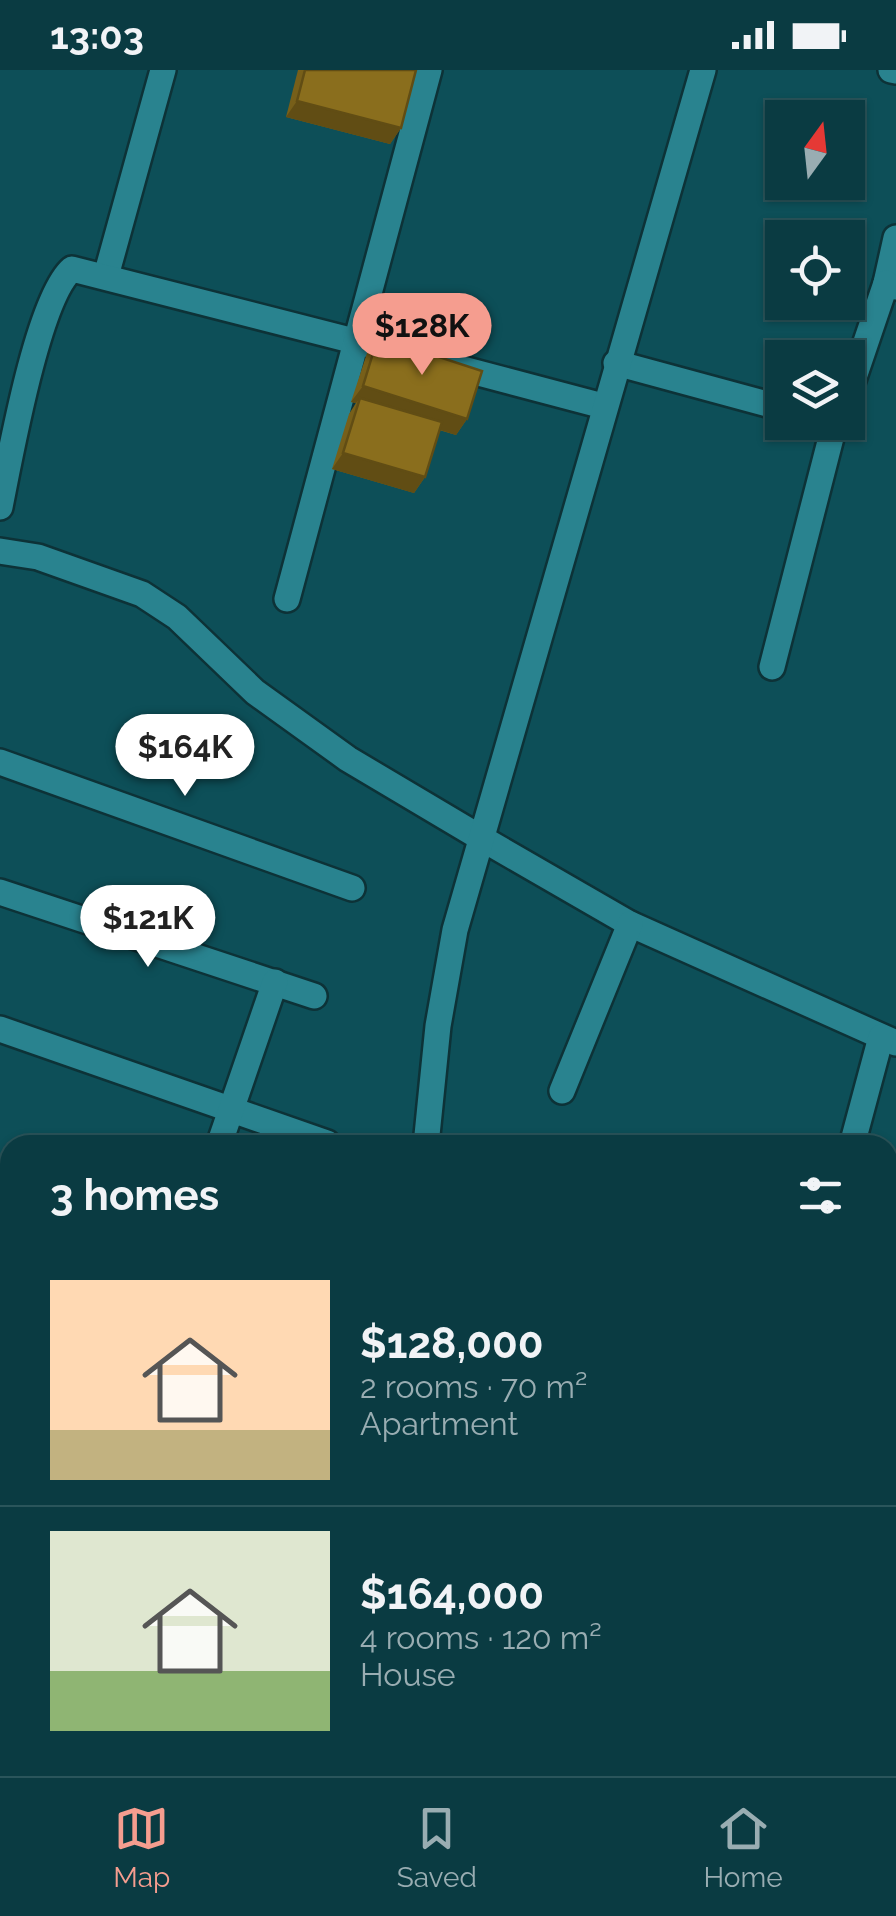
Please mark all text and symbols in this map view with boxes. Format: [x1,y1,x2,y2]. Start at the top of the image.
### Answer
text: 13:03 [50,13,144,58]
north arrow [765,100,865,200]
map controls [765,100,865,440]
button: locate [765,220,865,320]
pin: $128K [352,293,492,378]
text: $128K [375,307,469,344]
button: layers [765,340,865,440]
pin: $164K [115,714,255,799]
text: $164K [137,728,233,765]
pin: $121K [78,885,218,970]
text: $121K [102,899,194,936]
icon: filters [793,1168,848,1223]
text: 3 homes [50,1171,219,1220]
text: $128,000 [360,1319,544,1368]
icon: home [130,1320,250,1440]
text: 2 rooms · 70 m² [360,1368,587,1405]
text: Apartment [360,1405,518,1442]
text: $164,000 [360,1570,544,1619]
icon: home [130,1571,250,1691]
text: 4 rooms · 120 m² [360,1619,602,1656]
text: House [360,1656,456,1693]
tab: Map [113,1801,170,1894]
tab: Saved [397,1801,477,1894]
tab: Home [703,1801,783,1894]

